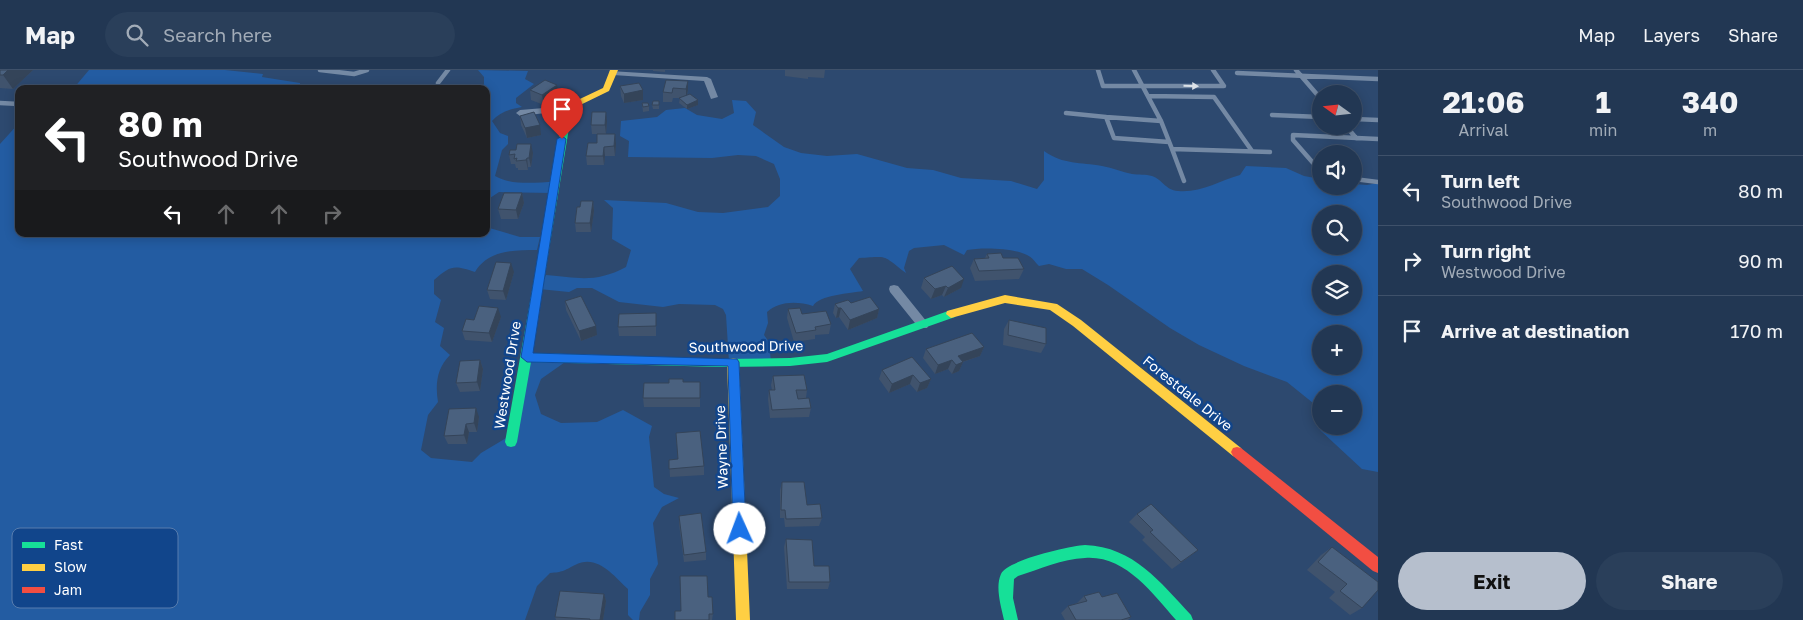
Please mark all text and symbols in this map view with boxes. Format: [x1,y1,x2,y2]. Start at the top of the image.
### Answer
search box [105,12,455,57]
text: Map [25,20,75,49]
icon: search [123,21,151,49]
text: Search here [163,23,272,46]
text: Map [1578,24,1615,46]
text: Layers [1643,24,1700,46]
text: Share [1728,24,1778,46]
one-way arrow [1184,82,1200,90]
text: 21:06 [1443,84,1524,120]
text: 1 [1595,84,1611,120]
text: 340 [1682,84,1738,120]
north arrow [1312,85,1362,135]
map controls [1312,85,1362,435]
pin [541,88,583,139]
icon: arrive [548,95,576,123]
text: 80 m [118,103,203,145]
icon: left [35,105,100,170]
text: Arrival [1458,120,1509,140]
text: min [1589,120,1617,140]
text: m [1703,120,1717,140]
text: Southwood Drive [118,145,298,172]
button: sound [1312,145,1362,195]
text: Turn left [1441,169,1520,192]
icon: left [1398,177,1426,205]
text: 80 m [1738,179,1783,202]
text: Southwood Drive [1441,192,1572,212]
icon: left [159,200,187,228]
icon: ahead [212,200,240,228]
icon: ahead [265,200,293,228]
icon: right [318,200,346,228]
button: search [1312,205,1362,255]
text: Turn right [1441,239,1531,262]
icon: right [1398,247,1426,275]
text: 90 m [1738,249,1783,272]
text: Westwood Drive [1441,262,1566,282]
button: layers [1312,265,1362,315]
icon: arrive [1398,317,1426,345]
text: Arrive at destination [1441,319,1629,342]
text: 170 m [1730,319,1783,342]
street label: Westwood Drive [490,320,524,430]
button: + [1312,325,1362,375]
street label: Southwood Drive [689,337,803,355]
street label: Forestdale Drive [1140,352,1236,434]
button: − [1312,385,1362,435]
street label: Wayne Drive [711,405,731,489]
position arrow [713,502,765,554]
legend [12,528,178,608]
text: Fast [54,536,83,553]
button: Exit [1398,552,1586,610]
button: Share [1596,552,1783,610]
text: Slow [54,558,87,575]
text: Jam [54,581,82,598]

